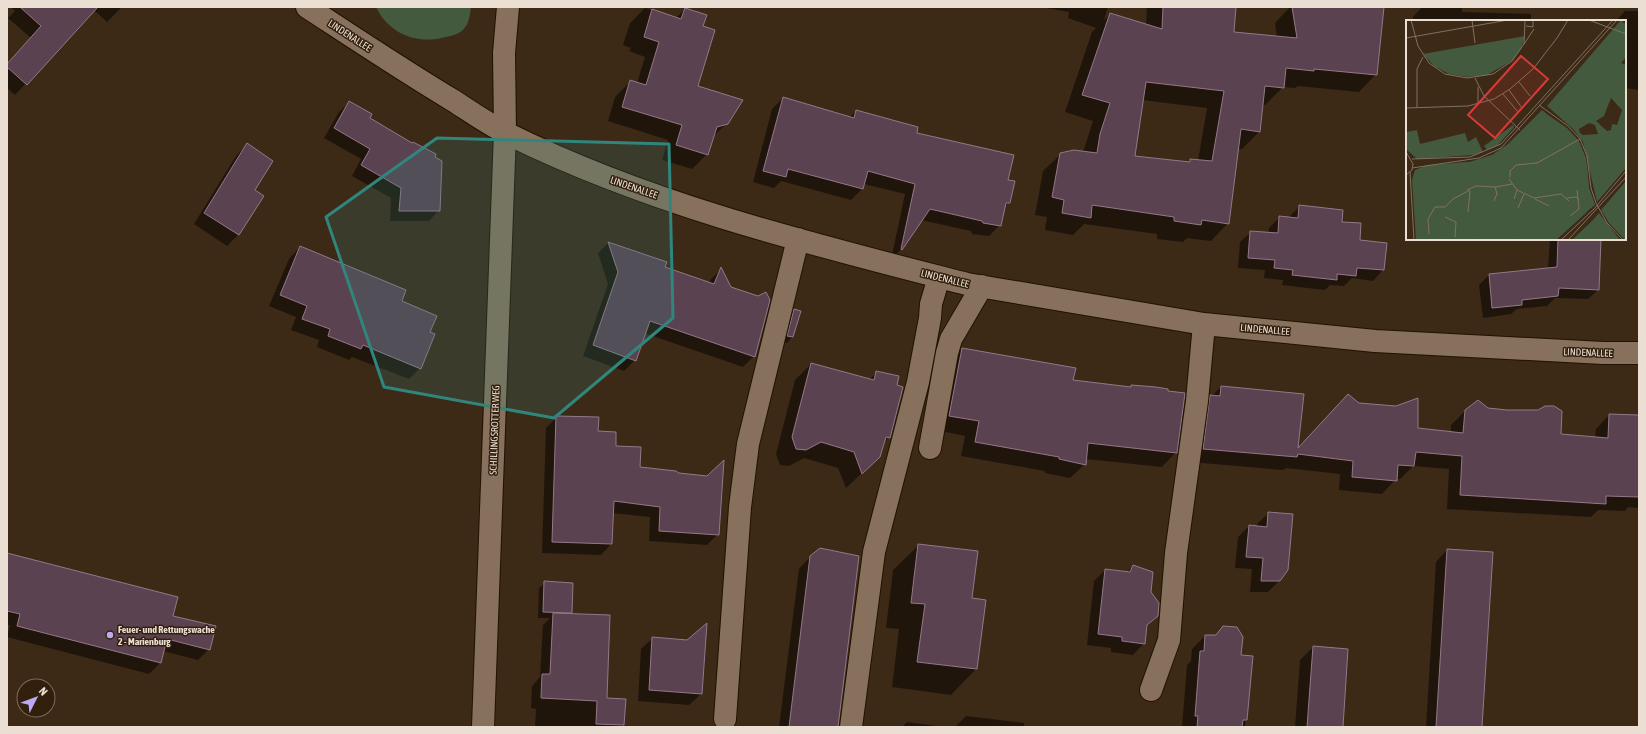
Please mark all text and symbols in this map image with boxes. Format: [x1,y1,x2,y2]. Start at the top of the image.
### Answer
street label: LINDENALLEE [326,17,374,54]
inset map [1406,20,1626,240]
street label: LINDENALLEE [609,174,660,201]
street label: LINDENALLEE [920,267,971,290]
street label: LINDENALLEE [1240,322,1291,337]
street label: LINDENALLEE [1563,346,1614,359]
street label: SCHILLINGSROTTER WEG [487,385,502,475]
place label: Feuer- und Rettungswache 2 - Marienburg [118,624,215,647]
marker: Feuer- und Rettungswache 2 - Marienburg [105,630,115,640]
north arrow [16,678,56,718]
text: N [37,685,50,698]

